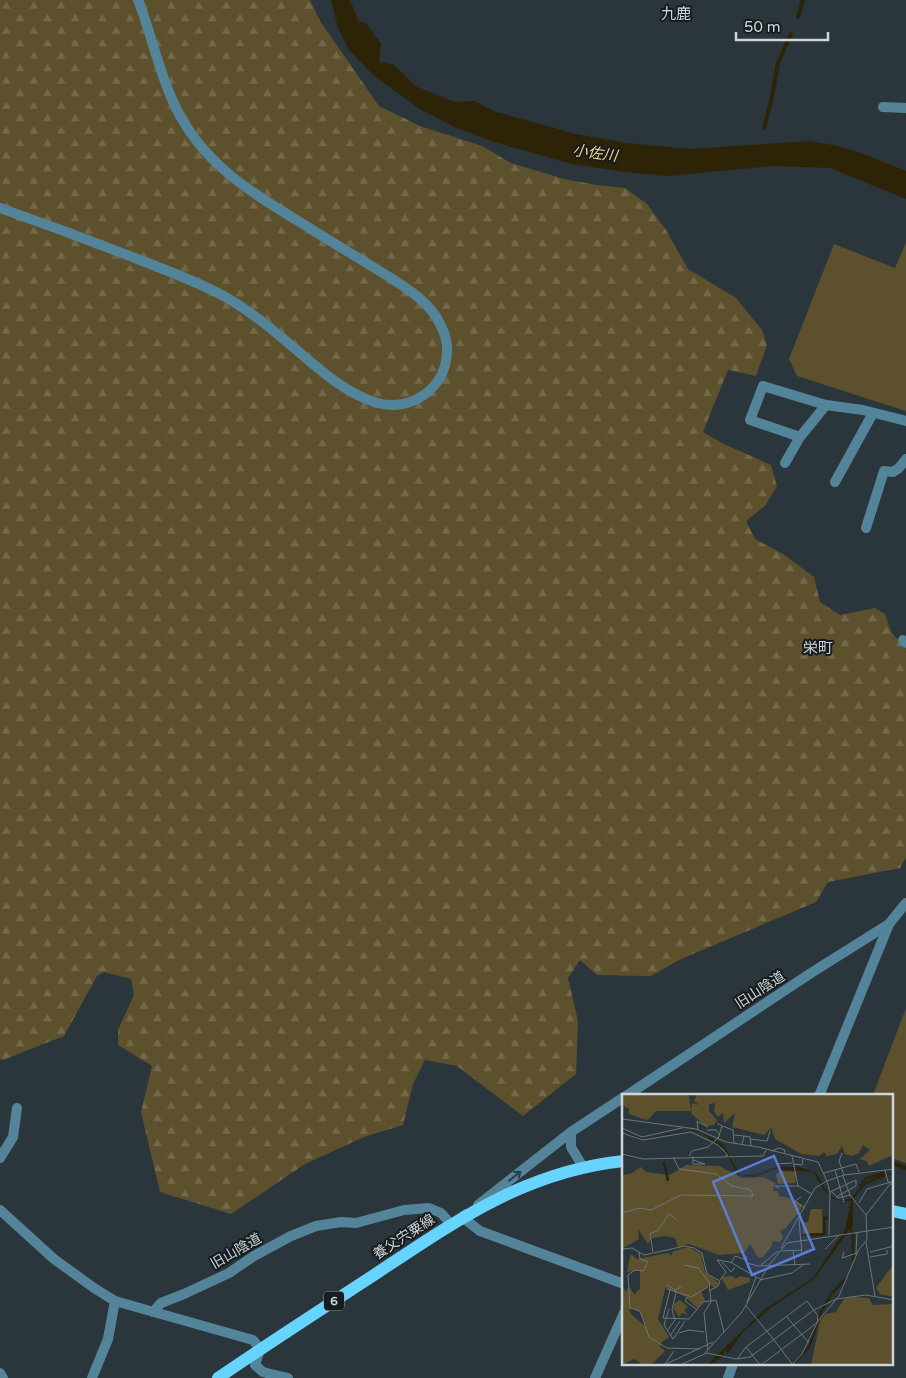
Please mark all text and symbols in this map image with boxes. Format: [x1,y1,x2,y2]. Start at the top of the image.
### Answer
district label: 九鹿 [661,5,691,23]
scale bar [736,10,828,42]
text: 50 m [744,18,781,36]
water label: 小佐川 [571,141,621,165]
district label: 栄町 [803,639,833,657]
street label: 旧山陰道 [732,968,788,1012]
inset map [622,1094,894,1366]
one-way arrow [508,1171,521,1182]
street label: 養父宍粟線 [370,1211,438,1263]
street label: 旧山陰道 [208,1230,264,1272]
road number: 6 [324,1292,344,1310]

